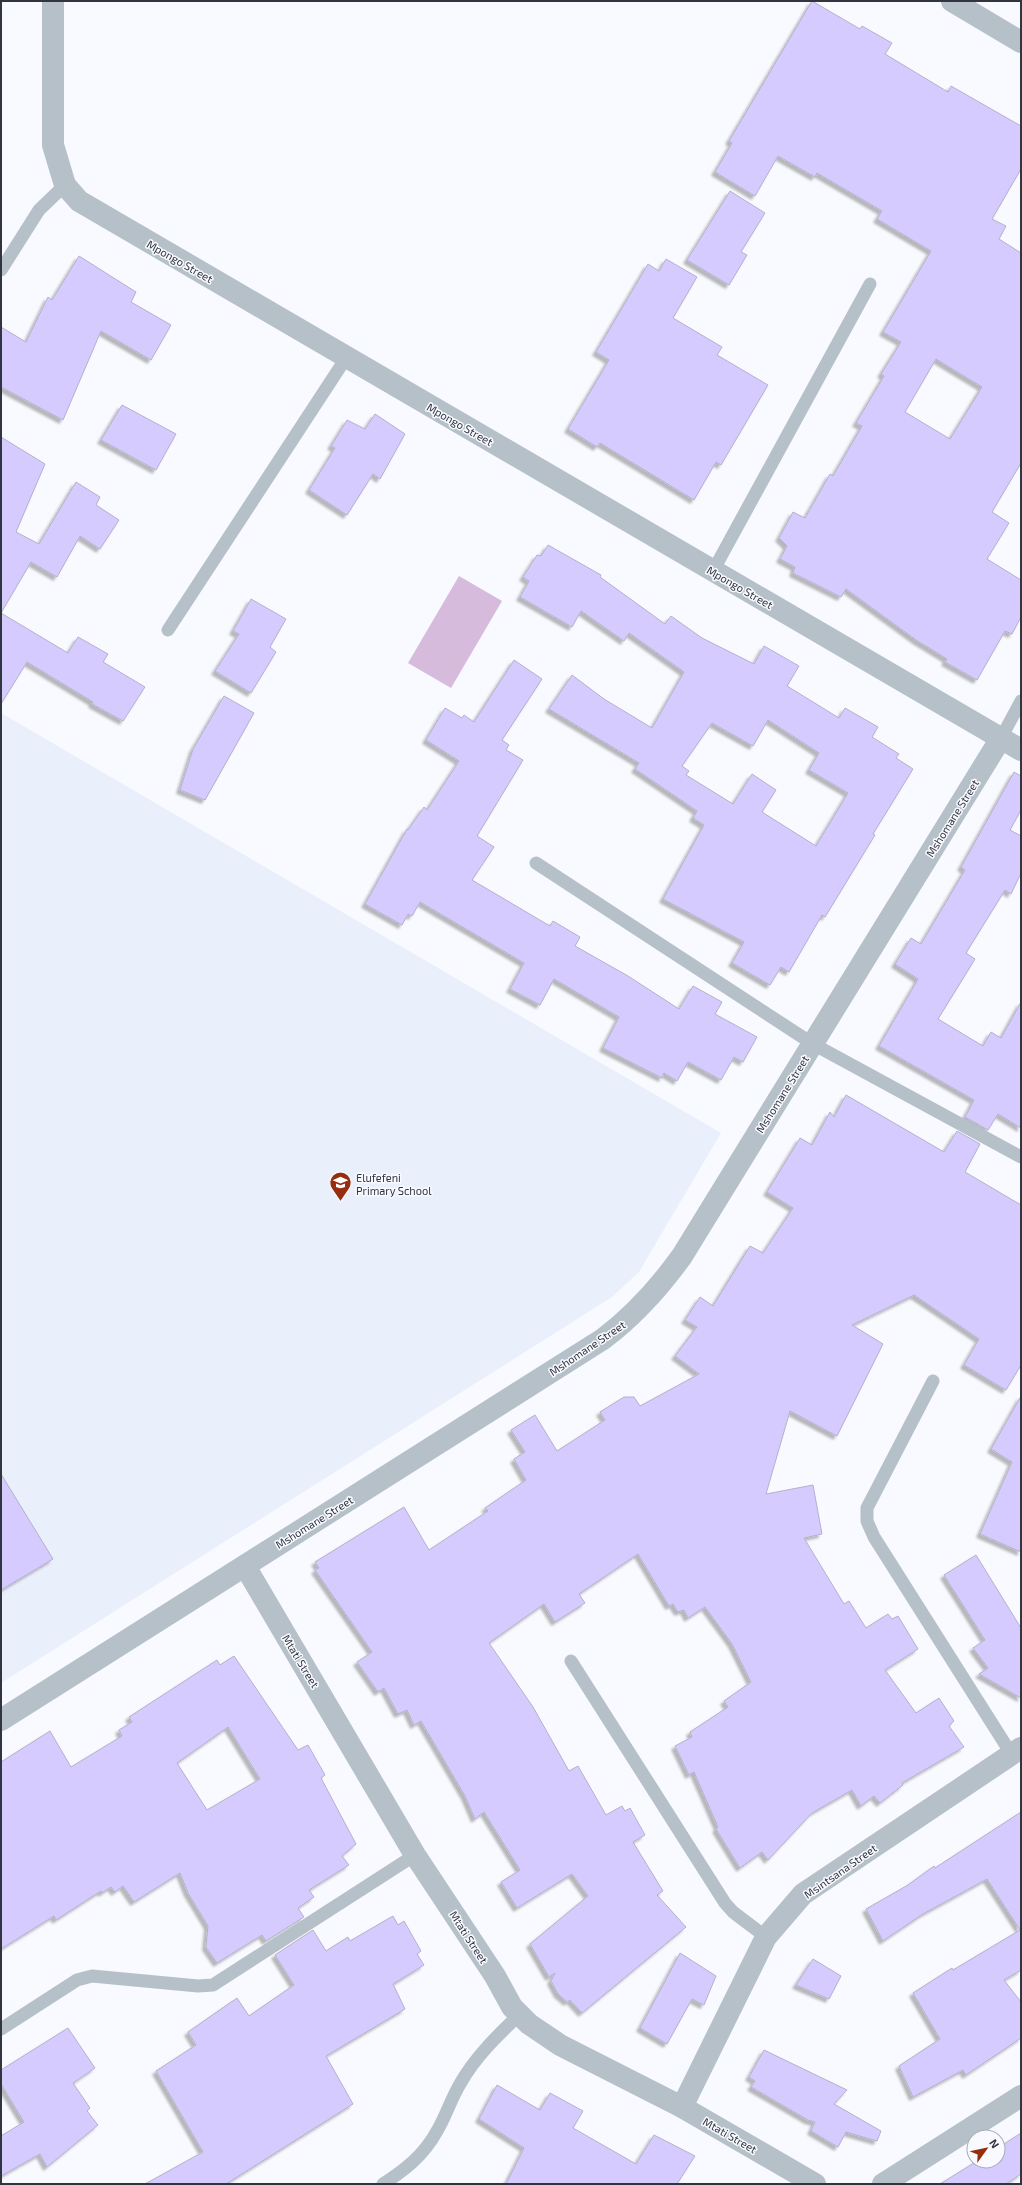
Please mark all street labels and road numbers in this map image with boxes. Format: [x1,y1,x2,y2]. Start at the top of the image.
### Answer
street label: Mpongo Street [145,237,215,285]
street label: Mpongo Street [425,400,495,448]
street label: Mpongo Street [705,563,775,611]
street label: Mshomane Street [923,777,981,859]
street label: Mshomane Street [753,1053,811,1135]
street label: Mshomane Street [547,1318,627,1378]
street label: Mshomane Street [273,1493,355,1551]
street label: Mtati Street [280,1632,322,1690]
street label: Msintsana Street [801,1841,879,1901]
street label: Mtati Street [447,1908,491,1966]
street label: Mtati Street [701,2114,759,2156]

